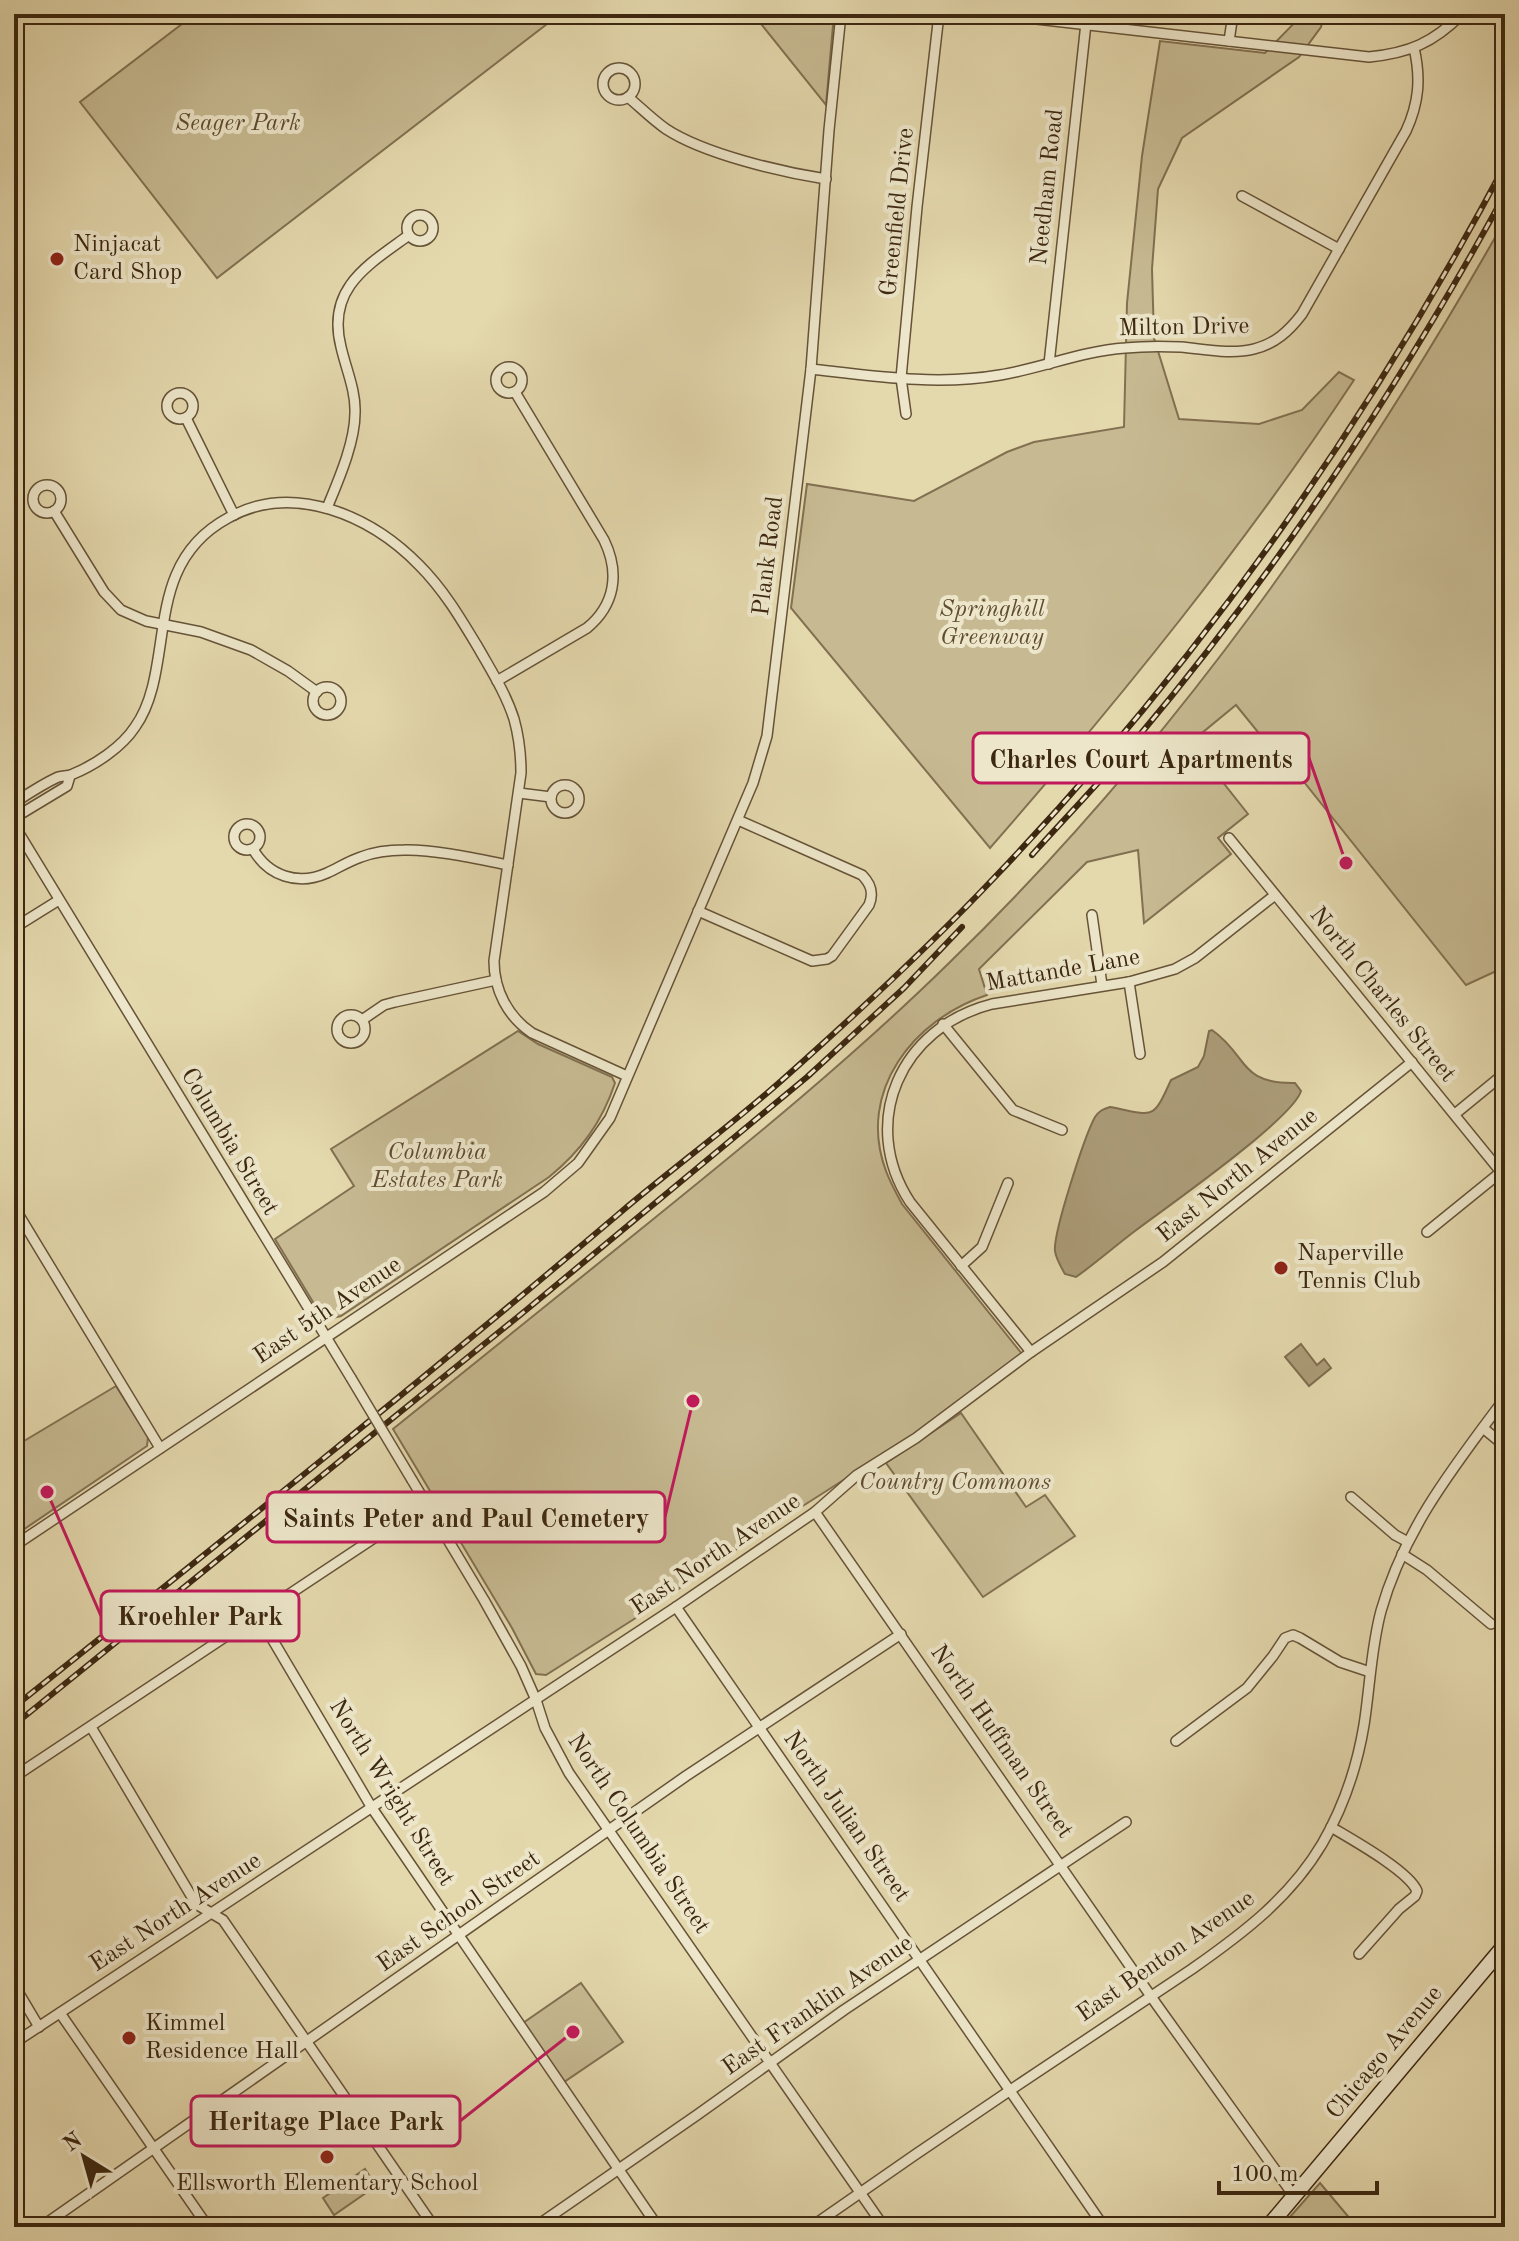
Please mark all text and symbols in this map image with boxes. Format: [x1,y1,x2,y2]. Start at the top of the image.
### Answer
street label: Needham Road [1028,108,1068,266]
park label: Seager Park [175,112,301,136]
street label: Greenfield Drive [877,127,919,297]
place label: Ninjacat Card Shop [73,233,182,285]
marker: Ninjacat Card Shop [48,250,66,268]
street label: Milton Drive [1118,315,1250,341]
street label: Plank Road [750,495,788,617]
park label: Springhill Greenway [939,598,1045,650]
callout: Charles Court Apartments [973,733,1309,783]
text: Charles Court Apartments [989,748,1293,774]
street label: North Charles Street [1304,903,1460,1087]
street label: Mattande Lane [984,946,1142,996]
street label: Columbia Street [176,1064,282,1220]
street label: East North Avenue [1153,1104,1323,1248]
park label: Columbia Estates Park [370,1141,503,1193]
place label: Naperville Tennis Club [1297,1242,1421,1294]
street label: East 5th Avenue [250,1253,406,1369]
marker: Naperville Tennis Club [1272,1259,1290,1277]
park label: Country Commons [859,1471,1051,1495]
street label: East North Avenue [627,1490,805,1620]
callout: Saints Peter and Paul Cemetery [267,1492,665,1542]
text: Saints Peter and Paul Cemetery [283,1507,649,1533]
callout: Kroehler Park [101,1591,299,1641]
text: Kroehler Park [117,1605,284,1631]
street label: North Huffman Street [925,1641,1077,1843]
street label: North Wright Street [324,1695,458,1891]
street label: North Julian Street [778,1727,914,1907]
street label: North Columbia Street [562,1730,714,1938]
street label: East School Street [373,1847,545,1977]
street label: East North Avenue [86,1849,266,1977]
street label: East Benton Avenue [1073,1887,1259,2027]
street label: East Franklin Avenue [718,1931,918,2081]
street label: Chicago Avenue [1323,1982,1447,2124]
place label: Kimmel Residence Hall [145,2012,299,2064]
marker: Kimmel Residence Hall [120,2029,138,2047]
callout: Heritage Place Park [191,2096,460,2146]
text: Heritage Place Park [208,2110,445,2136]
north arrow [44,2117,124,2197]
text: N [60,2129,87,2156]
scale bar [1219,2145,1377,2195]
marker: Ellsworth Elementary School [318,2148,336,2166]
text: 100 m [1231,2163,1299,2187]
place label: Ellsworth Elementary School [176,2172,478,2196]

